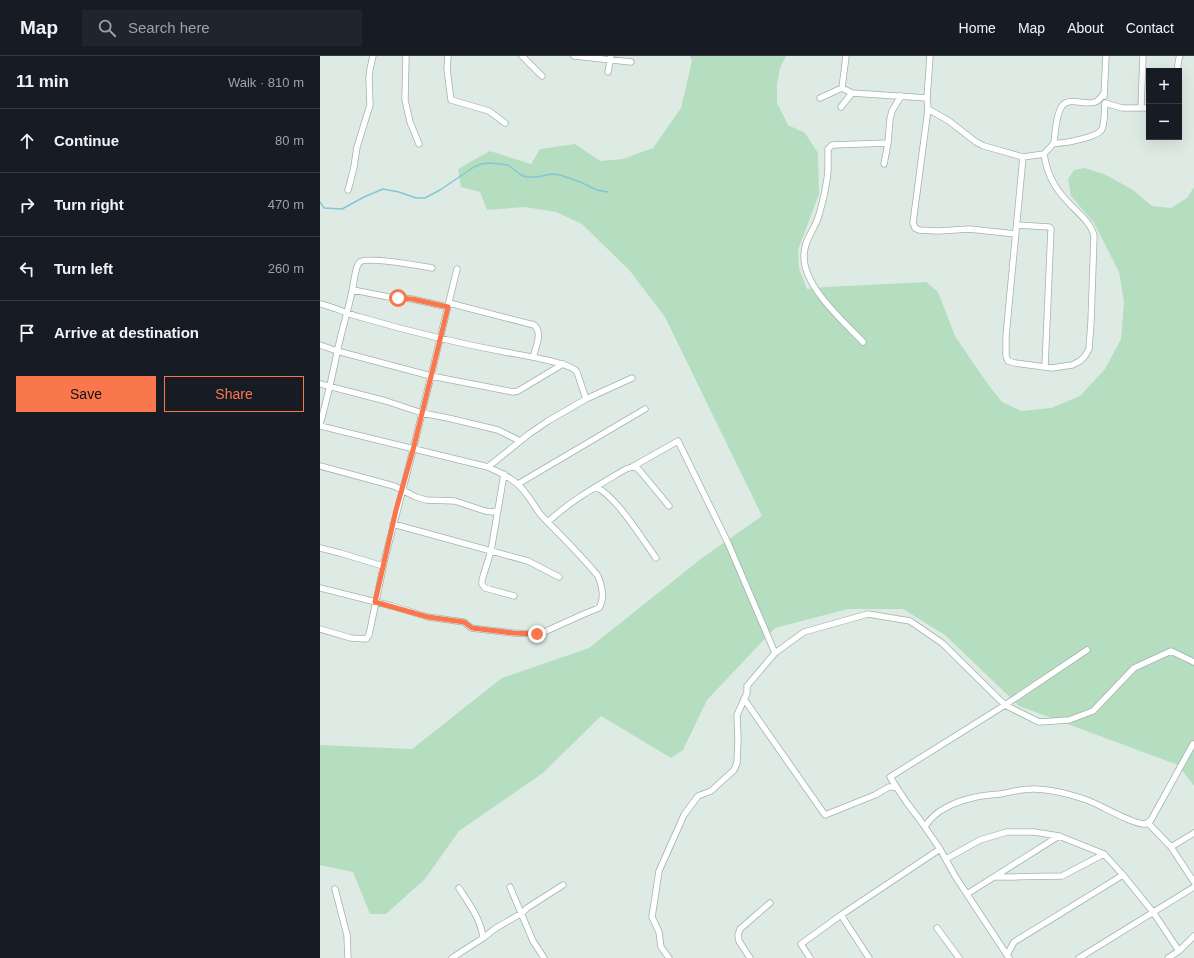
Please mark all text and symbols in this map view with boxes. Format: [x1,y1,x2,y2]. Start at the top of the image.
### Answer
search box [82,10,362,46]
text: Map [20,17,58,38]
icon: search [96,17,118,39]
text: Search here [128,19,210,36]
text: Home [959,20,996,36]
text: Map [1018,20,1045,36]
text: About [1067,20,1104,36]
text: Contact [1126,20,1174,36]
map controls [1146,68,1182,140]
button: + [1146,68,1182,104]
text: 11 min [16,72,69,91]
text: Walk · 810 m [228,75,304,90]
button: − [1146,104,1182,140]
icon: ahead [16,130,38,152]
text: Continue [54,132,119,149]
text: 80 m [275,133,304,148]
icon: right [16,194,38,216]
text: Turn right [54,196,124,213]
text: 470 m [268,197,304,212]
icon: left [16,258,38,280]
text: Turn left [54,260,113,277]
text: 260 m [268,261,304,276]
route start [389,289,407,307]
icon: arrive [16,322,38,344]
text: Arrive at destination [54,324,199,341]
button: Save [16,376,156,412]
button: Share [164,376,304,412]
route end [528,625,546,643]

